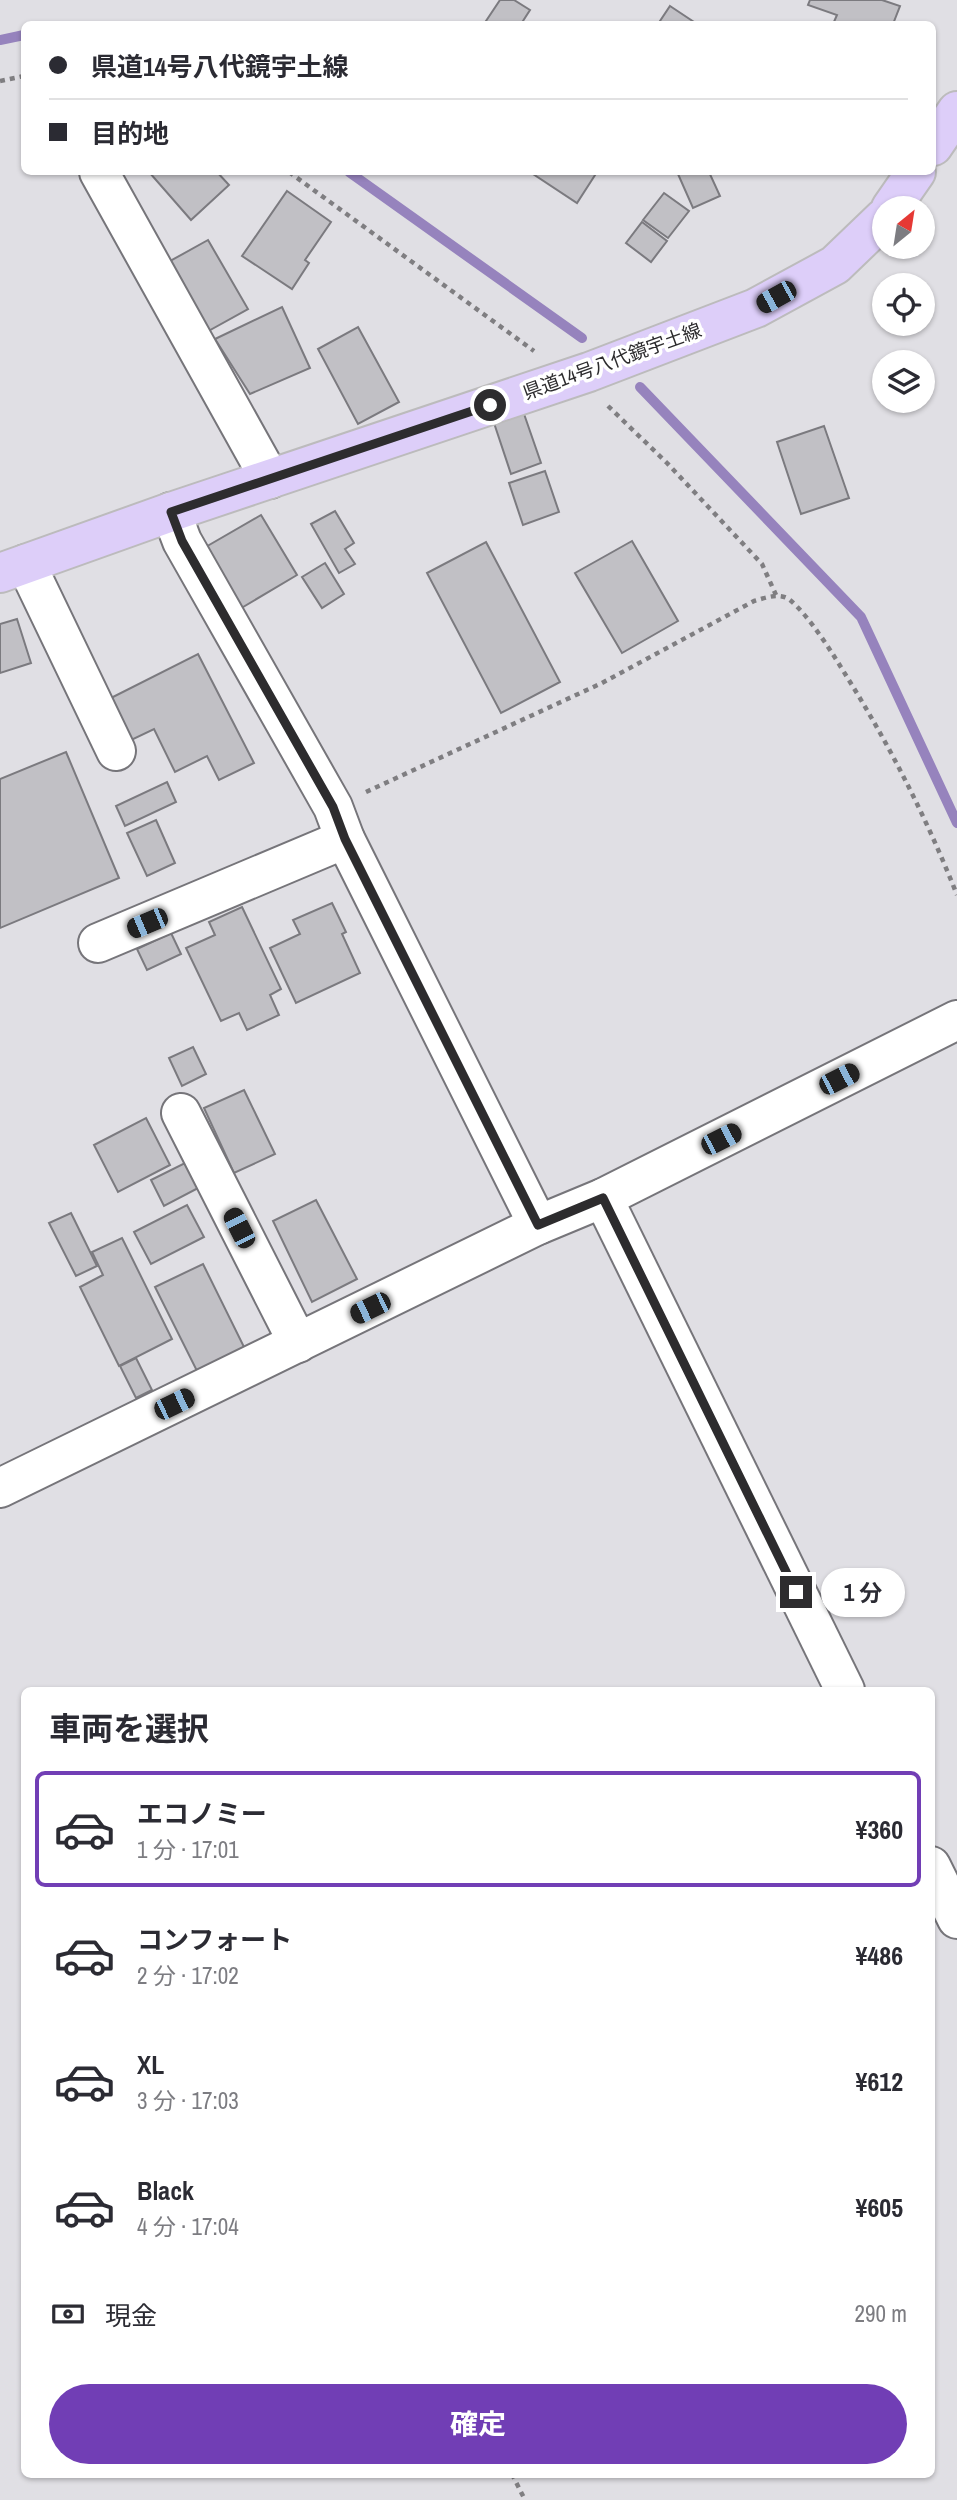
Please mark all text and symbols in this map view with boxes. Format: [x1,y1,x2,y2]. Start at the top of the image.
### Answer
text: 県道14号八代鏡宇土線 [91,49,349,84]
text: 目的地 [91,116,169,151]
north arrow [872,196,934,259]
map controls [872,196,935,413]
button: locate [872,273,935,336]
car [753,278,800,316]
street label: 県道14号八代鏡宇土線 [519,317,705,405]
button: layers [872,350,935,413]
route start [474,389,506,421]
car [124,905,171,941]
car [816,1060,863,1098]
car [698,1120,745,1158]
car [221,1205,258,1251]
car [347,1289,394,1327]
car [151,1385,198,1423]
callout: 1 分 [820,1568,904,1616]
route end [780,1576,812,1608]
text: 1 分 [844,1577,882,1608]
text: 車両を選択 [49,1707,209,1750]
text: エコノミー [137,1796,267,1831]
icon: car [53,1798,116,1861]
text: ¥360 [856,1812,903,1847]
text: 1 分 · 17:01 [137,1834,239,1865]
text: コンフォート [137,1922,292,1957]
icon: car [53,1924,116,1987]
text: ¥486 [856,1938,903,1973]
text: 2 分 · 17:02 [137,1960,239,1991]
text: XL [137,2047,164,2082]
icon: car [53,2050,116,2113]
text: ¥612 [856,2064,903,2099]
text: 3 分 · 17:03 [137,2085,239,2116]
text: Black [137,2173,194,2208]
icon: car [53,2176,116,2239]
text: ¥605 [856,2190,903,2225]
text: 4 分 · 17:04 [137,2211,239,2242]
icon: cash [49,2295,87,2333]
text: 現金 [105,2298,157,2333]
text: 290 m [855,2298,907,2329]
button: 確定 [49,2384,907,2464]

